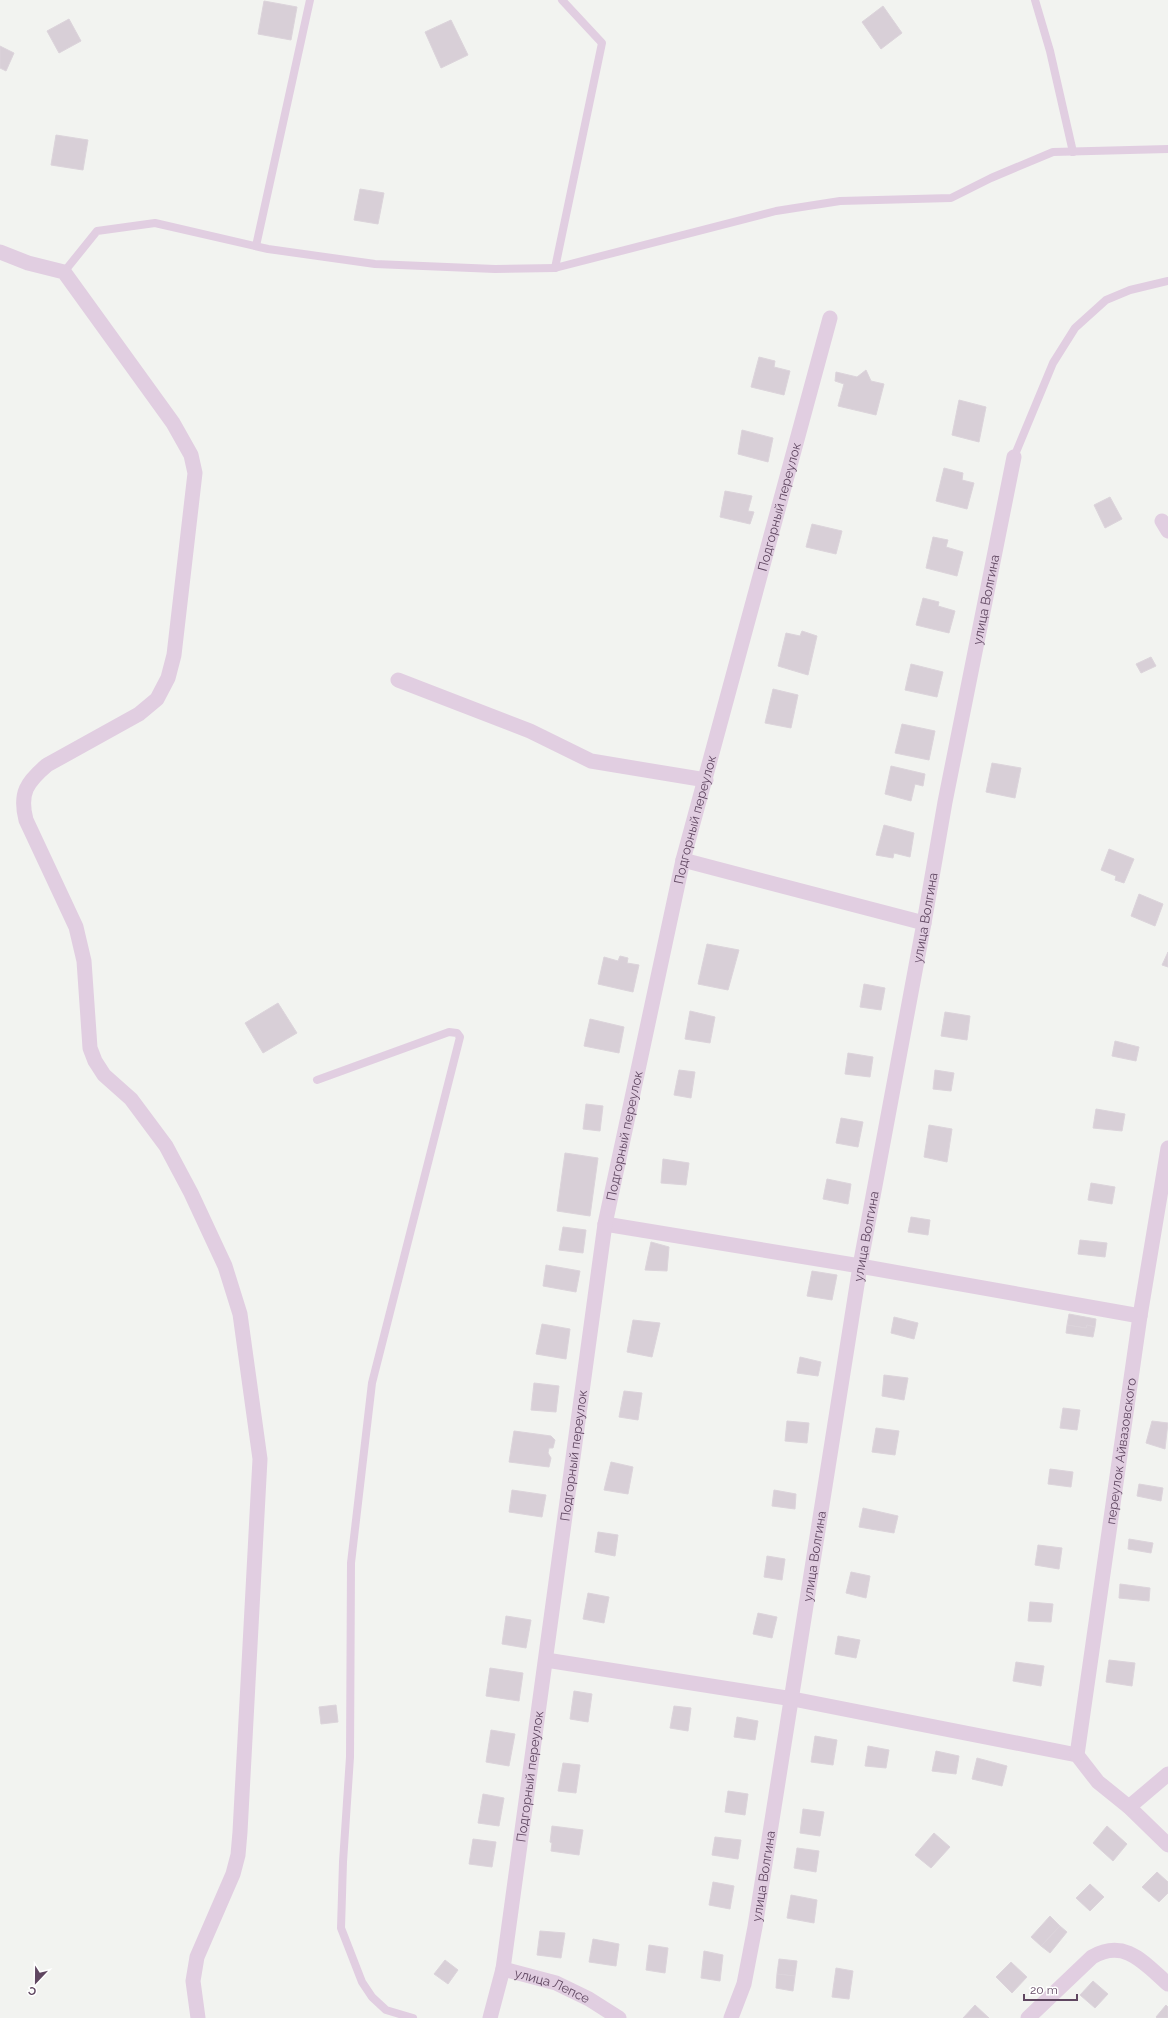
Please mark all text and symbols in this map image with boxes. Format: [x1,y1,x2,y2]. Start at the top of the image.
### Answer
street label: Подгорный переулок [755,441,804,573]
street label: улица Волгина [970,553,1002,646]
street label: Подгорный переулок [671,753,719,885]
street label: улица Волгина [910,871,941,964]
street label: Подгорный переулок [603,1069,646,1202]
street label: улица Волгина [851,1190,882,1283]
street label: переулок Айвазовского [1103,1377,1139,1526]
street label: Подгорный переулок [557,1389,590,1522]
street label: улица Волгина [800,1510,829,1603]
street label: Подгорный переулок [513,1710,546,1843]
street label: улица Волгина [749,1830,778,1923]
north arrow [16,1962,56,2002]
street label: улица Лепсе [513,1965,593,2006]
scale bar [1024,1976,1077,2002]
text: С [26,1983,38,1998]
text: 20 m [1030,1983,1058,1997]

